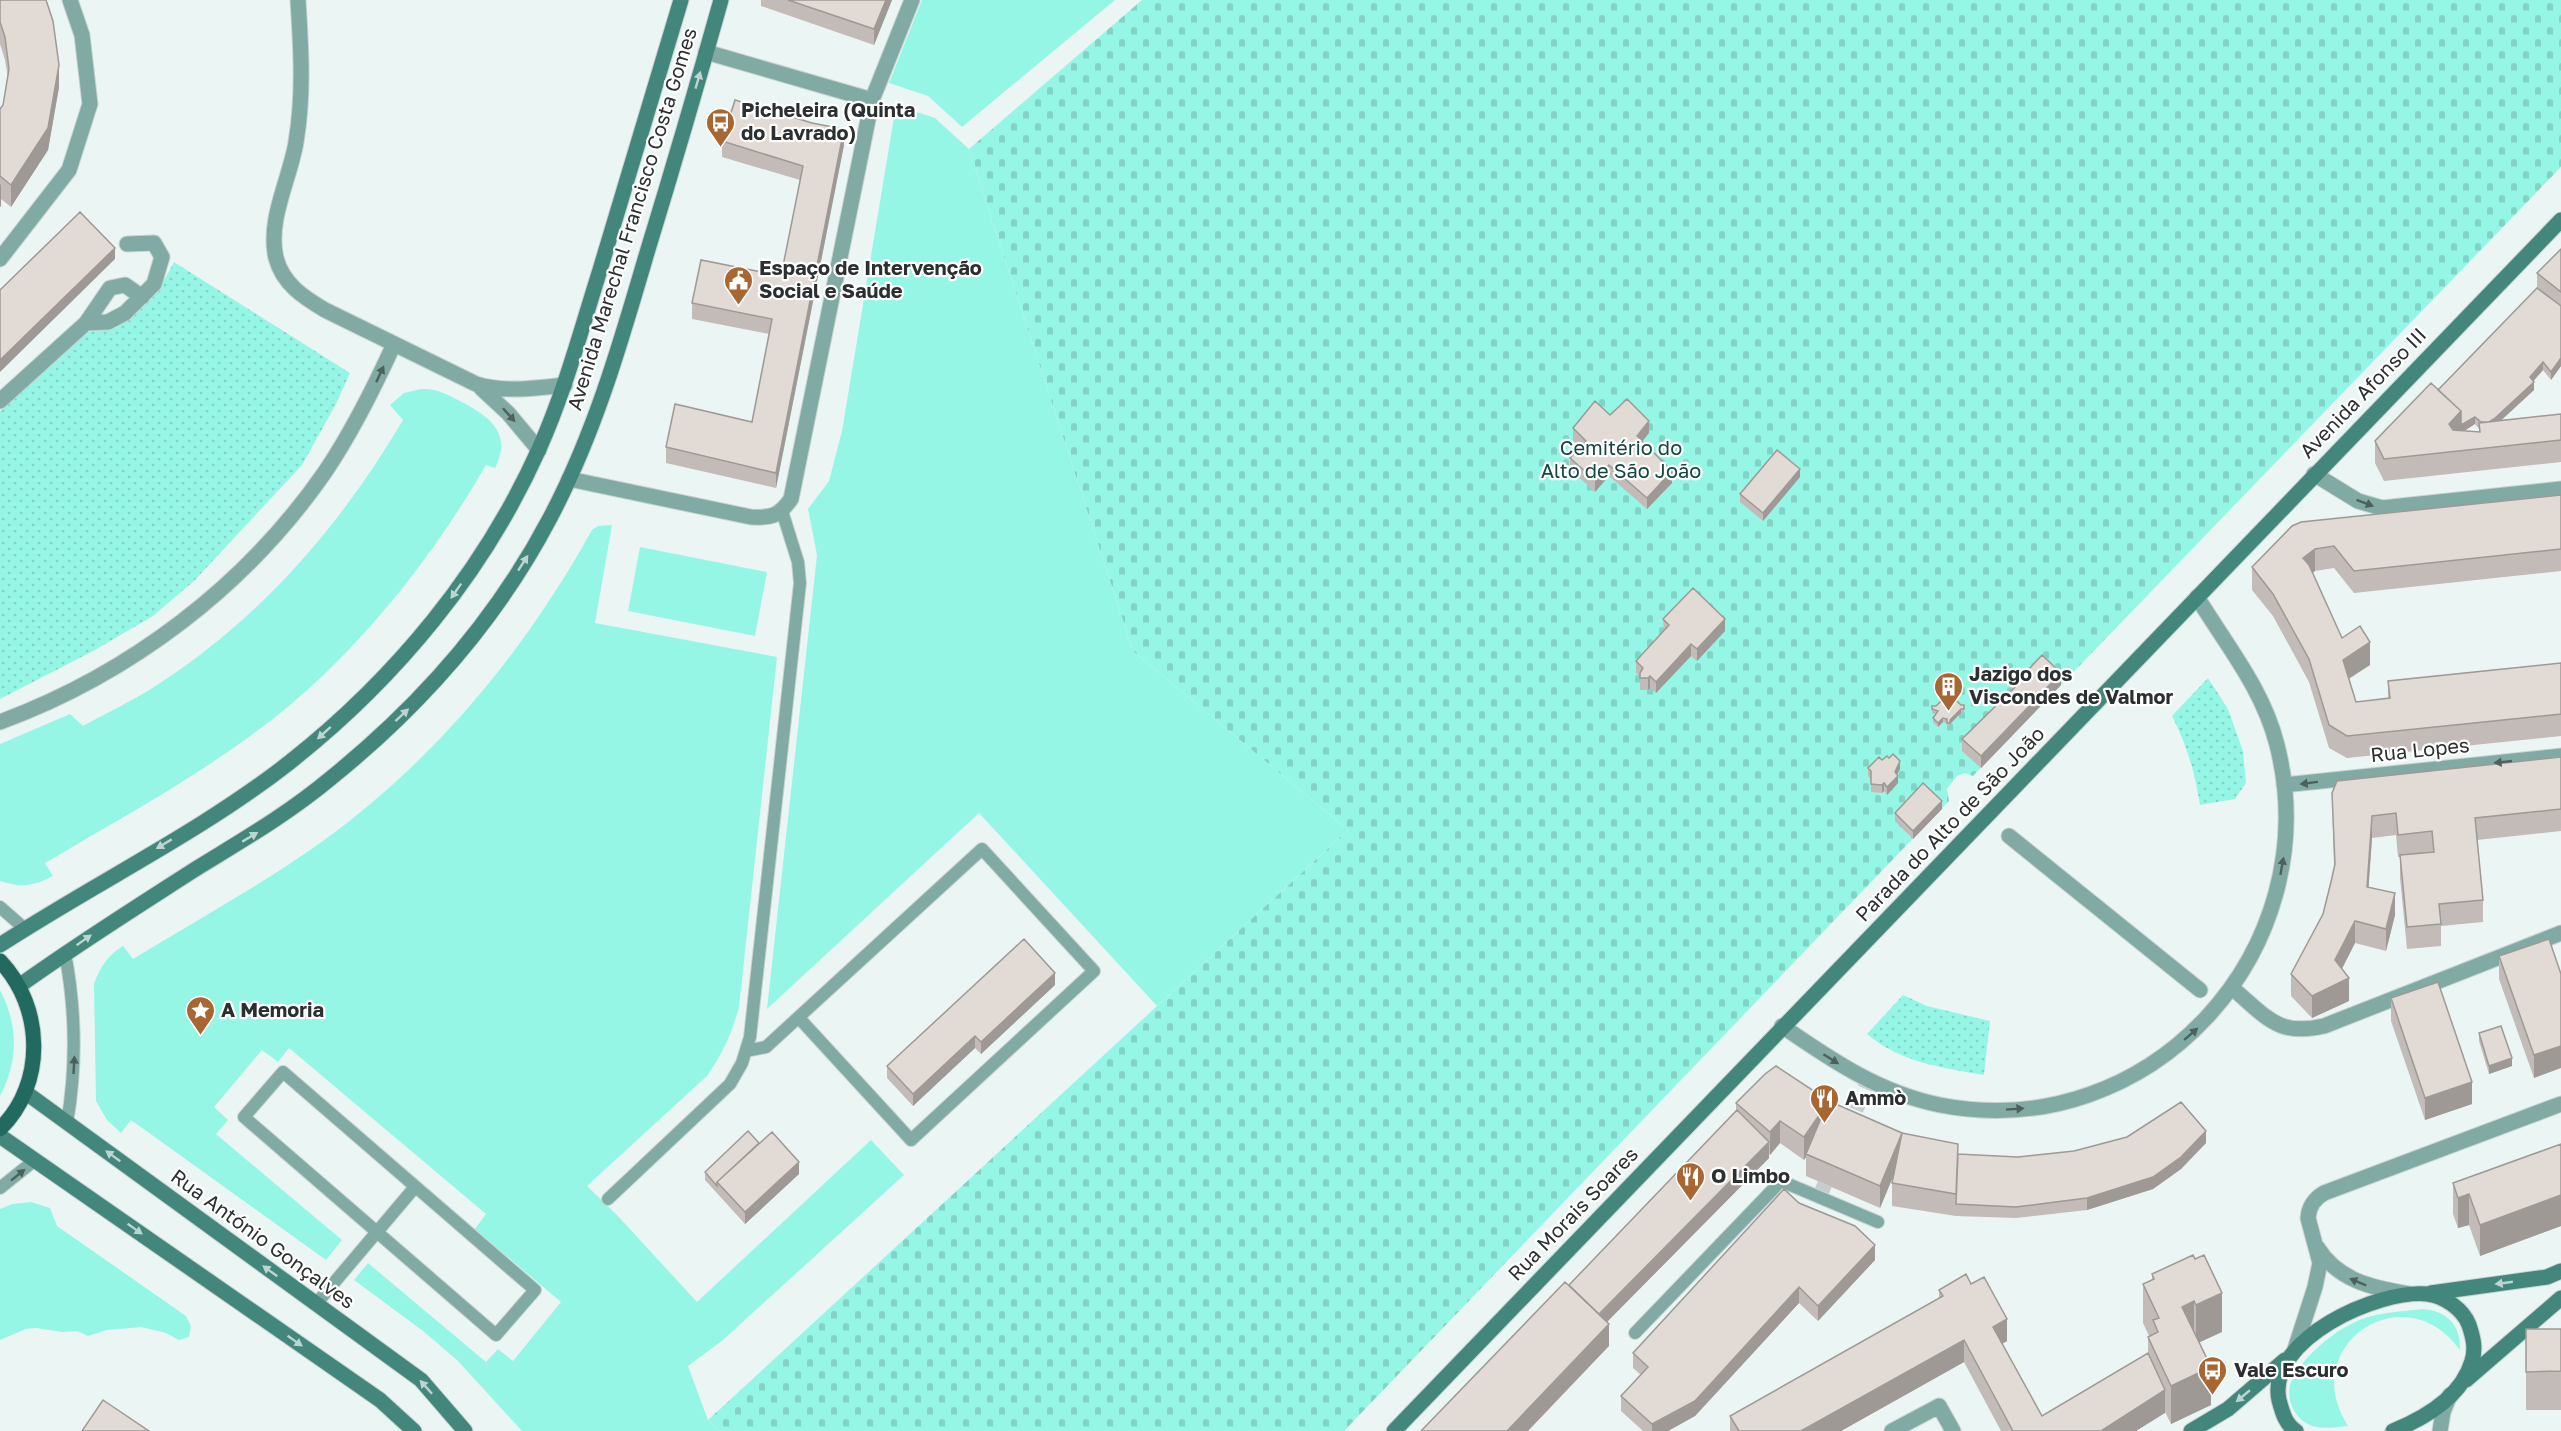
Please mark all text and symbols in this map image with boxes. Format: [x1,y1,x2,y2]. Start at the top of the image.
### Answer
street label: Avenida Marechal Francisco Costa Gomes [561,24,701,413]
one-way arrow [694,71,703,89]
place label: Picheleira (Quinta do Lavrado) [741,97,915,144]
bus stop icon: Picheleira (Quinta do Lavrado) [704,106,736,148]
place label: Espaço de Intervenção Social e Saúde [759,255,982,302]
public building icon: Espaço de Intervenção Social e Saúde [722,264,754,306]
street label: Avenida Afonso III [2294,322,2431,462]
one-way arrow [376,365,385,382]
one-way arrow [502,407,515,422]
park label: Cemitério do Alto de São João [1541,435,1701,482]
one-way arrow [2356,499,2374,508]
one-way arrow [517,556,529,572]
one-way arrow [450,582,462,598]
place label: Jazigo dos Viscondes de Valmor [1969,661,2174,708]
building icon: Jazigo dos Viscondes de Valmor [1932,670,1964,712]
one-way arrow [394,708,409,722]
street label: Parada do Alto de São João [1850,721,2049,926]
one-way arrow [317,726,332,740]
street label: Rua Lopes [2369,732,2471,766]
one-way arrow [2493,757,2512,767]
one-way arrow [2299,778,2318,787]
one-way arrow [242,832,258,843]
one-way arrow [156,839,172,850]
one-way arrow [2278,856,2287,875]
one-way arrow [76,934,92,946]
place icon: A Memoria [184,994,216,1036]
place label: A Memoria [221,997,324,1021]
one-way arrow [2183,1028,2198,1041]
one-way arrow [1823,1053,1839,1064]
one-way arrow [70,1055,79,1074]
restaurant icon: Ammò [1808,1082,1840,1124]
place label: Ammò [1845,1085,1906,1109]
one-way arrow [2006,1104,2025,1114]
street label: Rua Morais Soares [1502,1141,1642,1285]
one-way arrow [105,1150,121,1162]
restaurant icon: O Limbo [1674,1160,1706,1202]
street label: Rua António Gonçalves [167,1163,360,1313]
place label: O Limbo [1711,1163,1790,1187]
one-way arrow [10,1168,26,1181]
one-way arrow [126,1223,142,1235]
one-way arrow [263,1265,278,1277]
one-way arrow [2349,1277,2367,1286]
one-way arrow [2494,1278,2513,1287]
one-way arrow [286,1335,302,1347]
bus stop icon: Vale Escuro [2197,1354,2229,1396]
place label: Vale Escuro [2234,1357,2348,1381]
one-way arrow [420,1380,434,1394]
one-way arrow [2236,1389,2251,1402]

